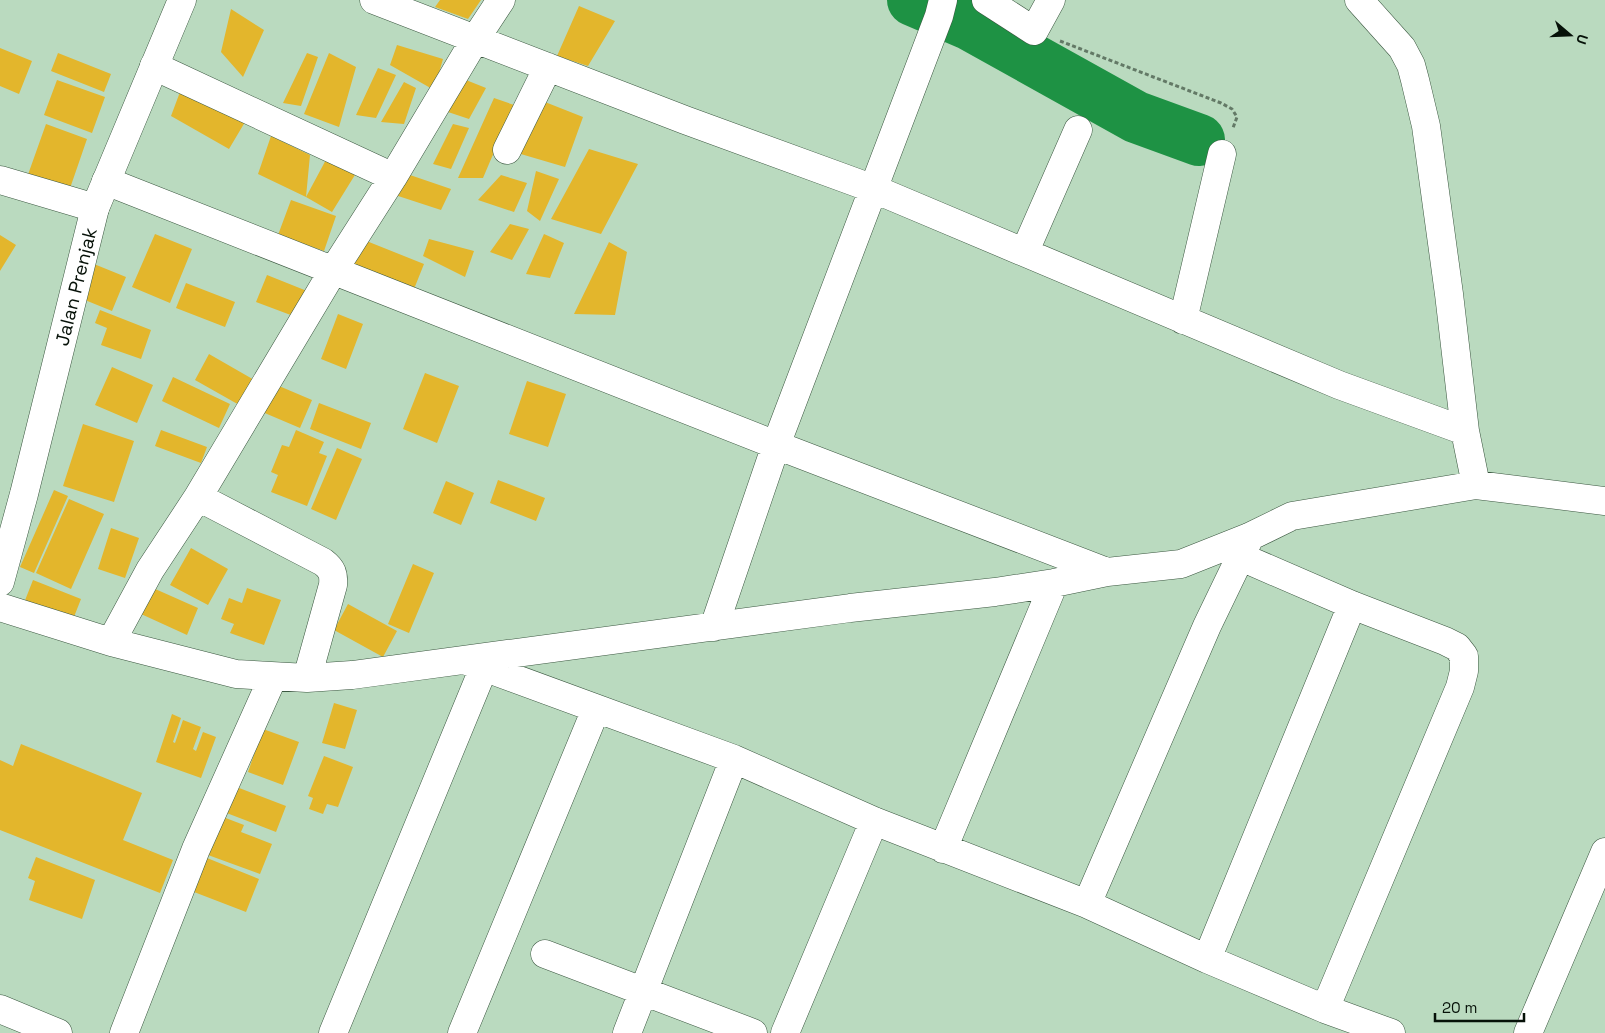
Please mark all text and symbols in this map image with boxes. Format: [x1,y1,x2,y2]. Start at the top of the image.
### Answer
north arrow [1545,10,1595,60]
text: U [1572,32,1592,47]
street label: Jalan Prenjak [49,225,102,348]
scale bar [1435,990,1524,1022]
text: 20 m [1442,998,1477,1017]

